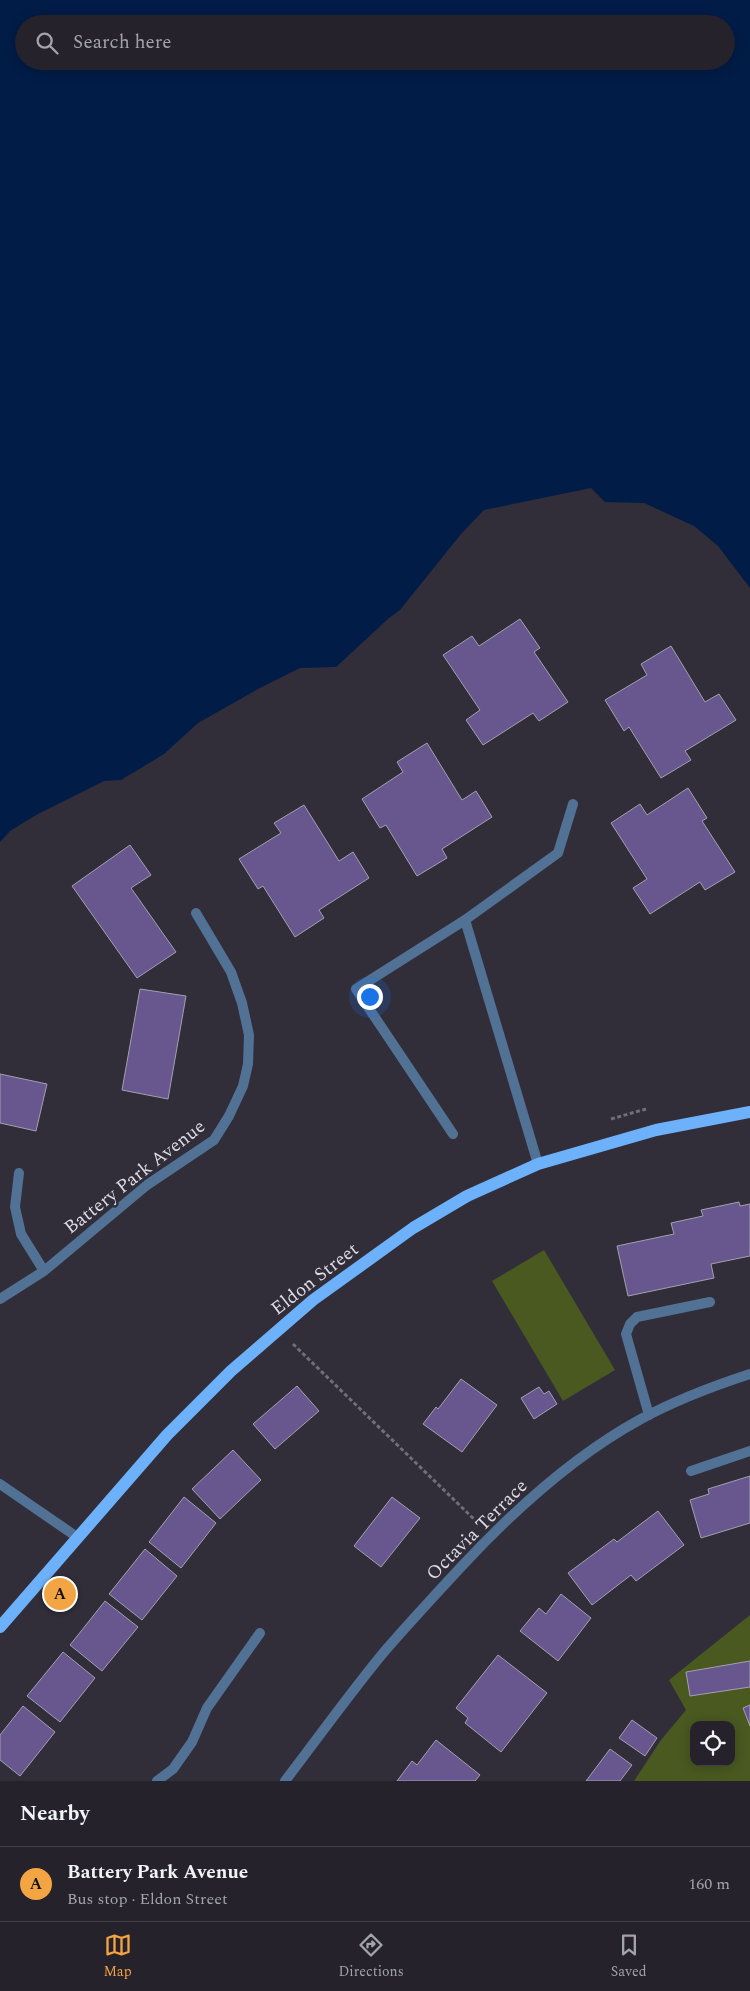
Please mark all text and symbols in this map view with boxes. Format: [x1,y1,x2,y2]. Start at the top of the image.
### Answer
search box [15,15,735,70]
text: Search here [73,28,172,57]
icon: search [33,29,61,57]
your location [357,984,383,1010]
street label: Battery Park Avenue [58,1113,212,1242]
street label: Eldon Street [265,1235,365,1323]
street label: Octavia Terrace [420,1473,535,1588]
pin: A [44,1575,76,1613]
map controls [690,1721,735,1766]
button: locate [690,1721,735,1766]
text: Nearby [20,1798,90,1830]
text: Battery Park Avenue [67,1858,248,1887]
text: A [30,1872,42,1896]
text: 160 m [688,1872,730,1896]
text: Bus stop · Eldon Street [67,1887,228,1911]
tab: Map [103,1931,132,1982]
tab: Directions [338,1931,404,1982]
tab: Saved [611,1931,647,1982]

